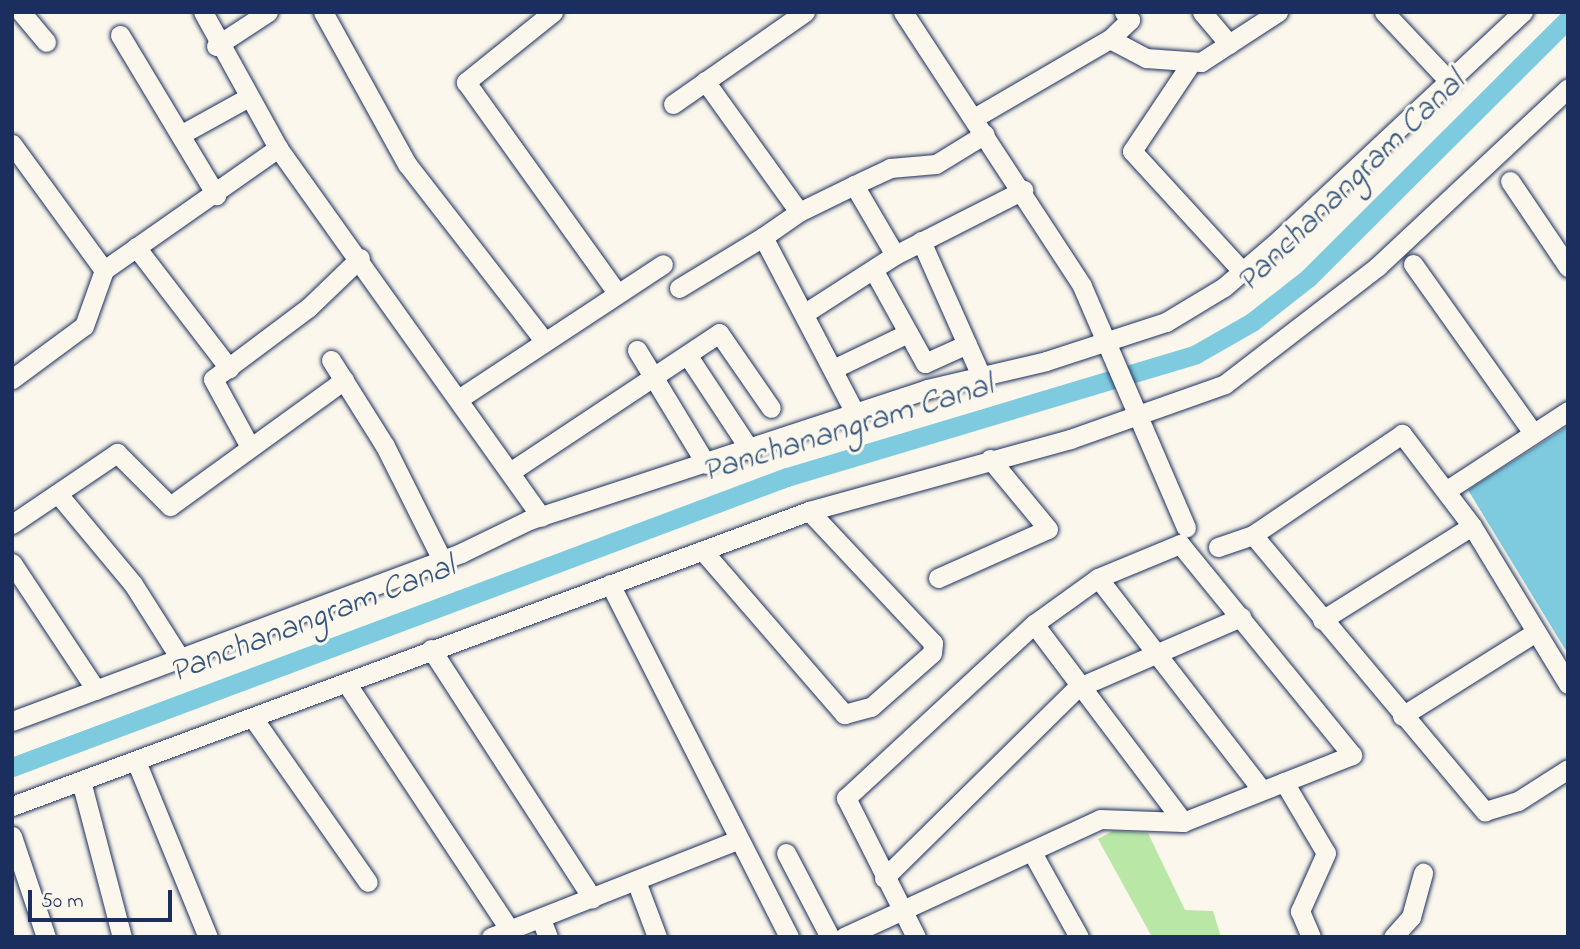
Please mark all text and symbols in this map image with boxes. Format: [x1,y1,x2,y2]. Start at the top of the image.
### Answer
water label: Panchanangram Canal [1230,64,1474,302]
water label: Panchanangram Canal [698,367,998,493]
water label: Panchanangram Canal [165,548,461,694]
scale bar [32,876,175,920]
text: 50 m [41,887,84,917]

